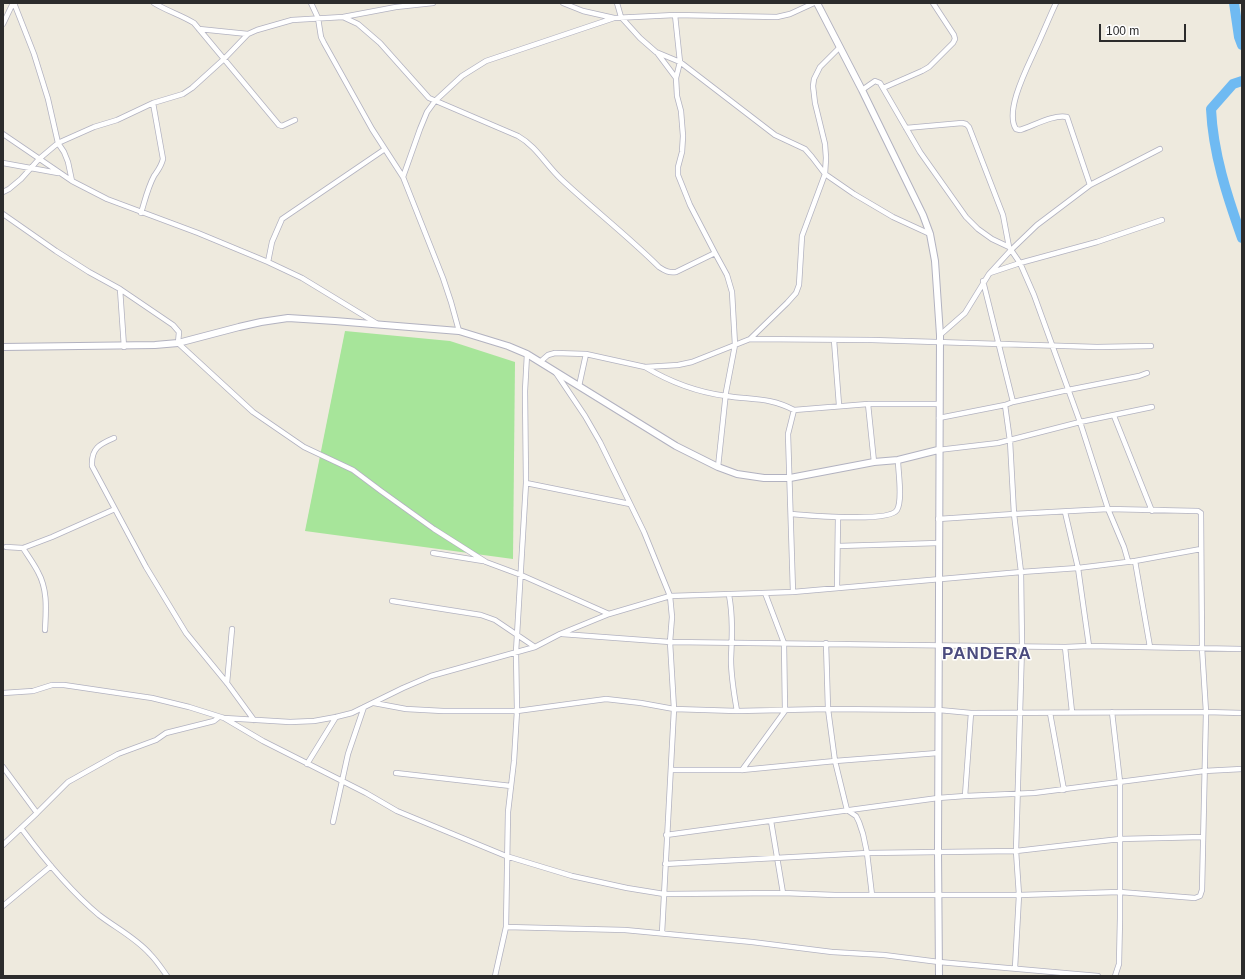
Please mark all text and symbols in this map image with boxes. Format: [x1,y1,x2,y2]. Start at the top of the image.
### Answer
scale bar [1101,16,1188,42]
text: 100 m [1106,24,1139,38]
district label: PANDERA [942,644,1032,664]

